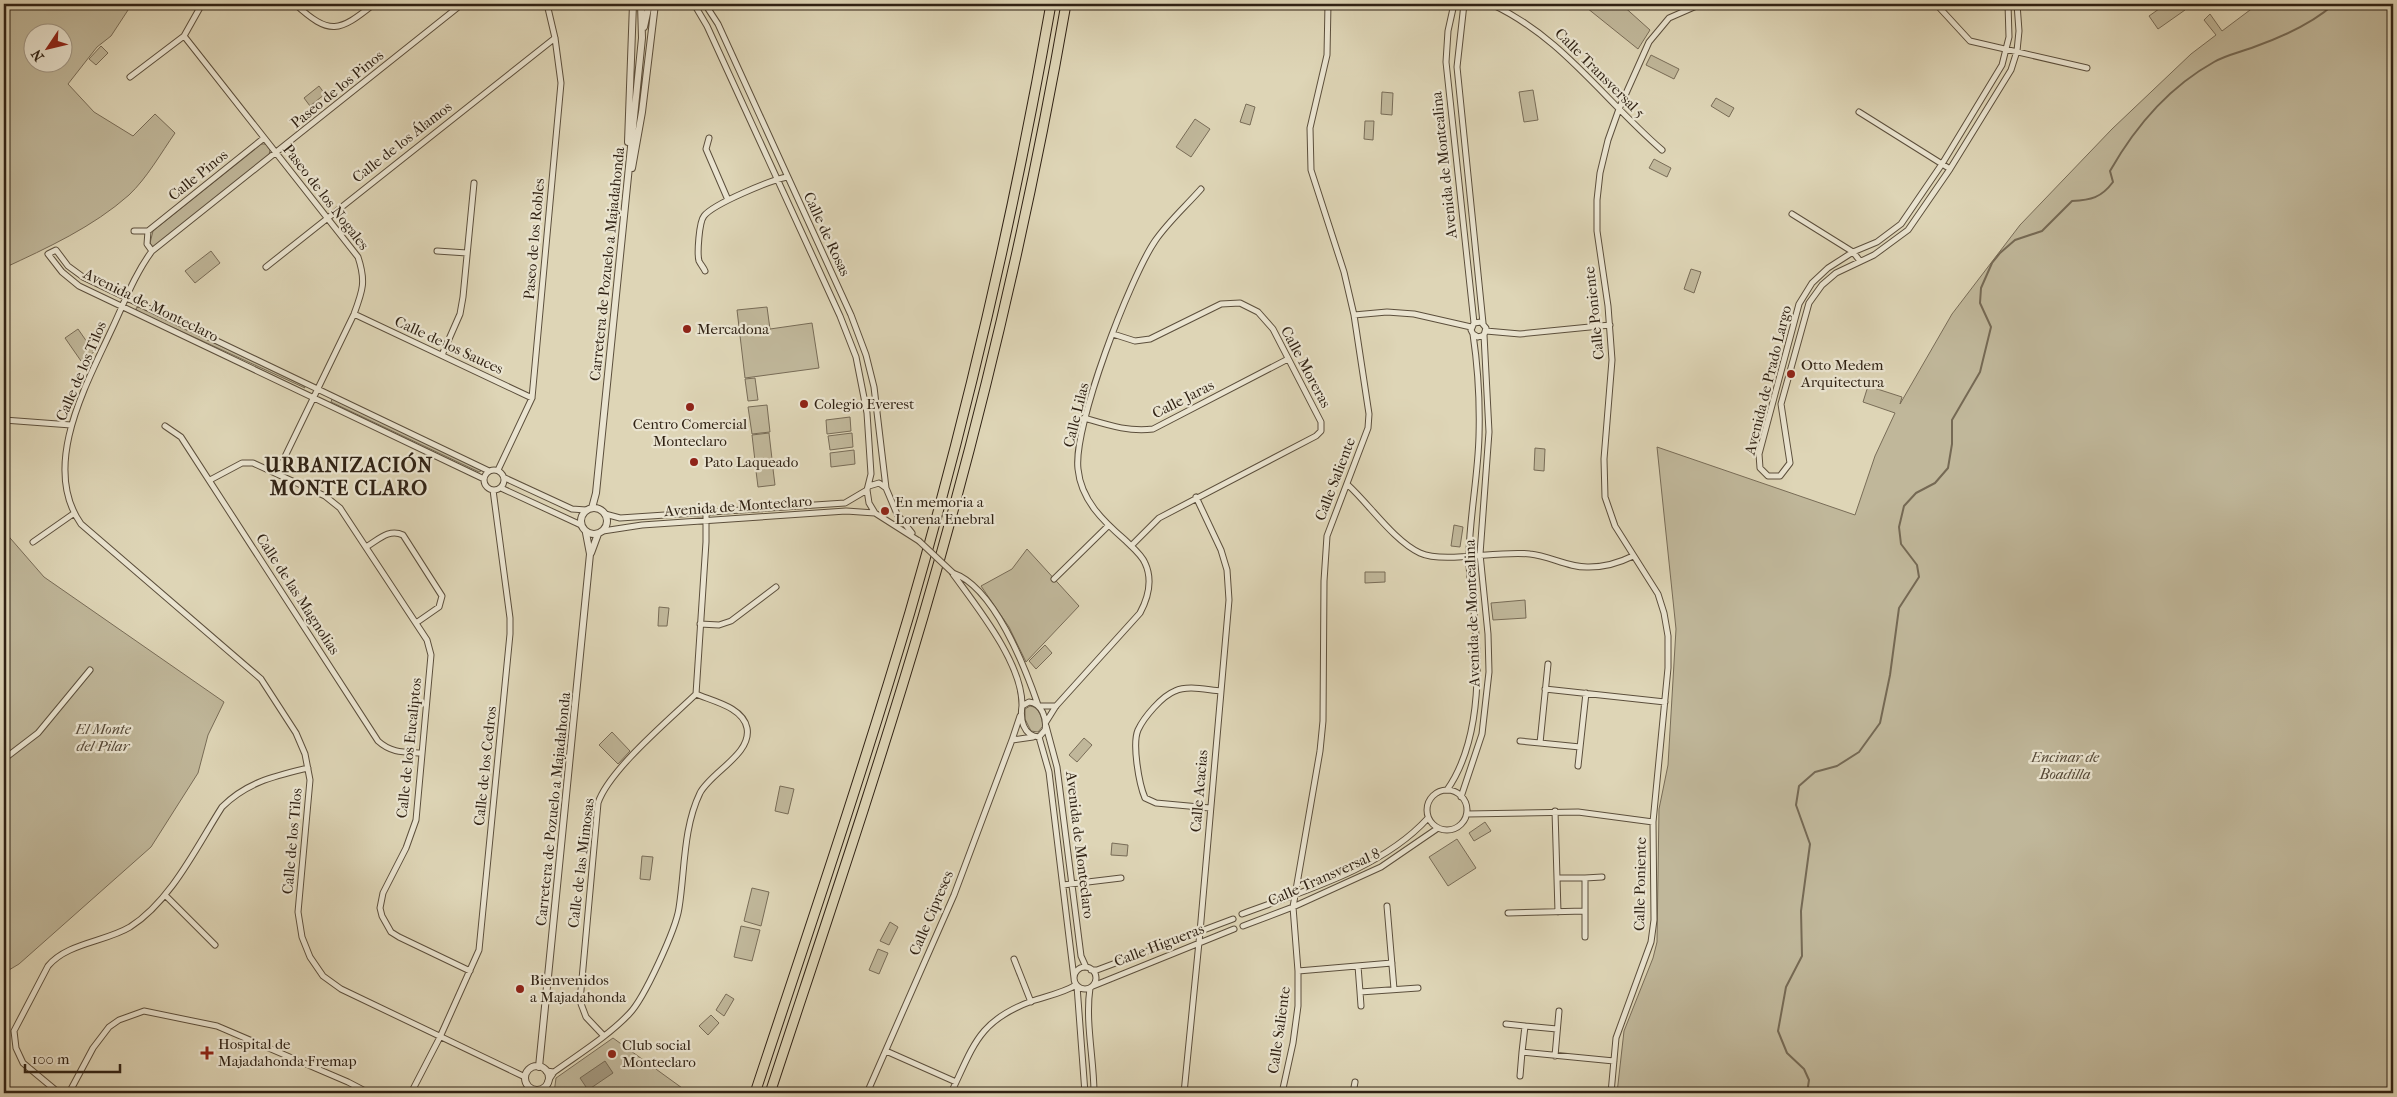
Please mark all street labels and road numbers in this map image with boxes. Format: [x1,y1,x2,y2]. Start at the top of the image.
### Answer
street label: Calle Transversal 5 [1551,24,1649,122]
street label: Paseo de los Pinos [287,46,387,132]
street label: Avenida de Montealina [1427,90,1461,240]
street label: Calle de los Álamos [349,97,456,186]
street label: Paseo de los Nogales [279,140,373,254]
street label: Calle Pinos [165,145,232,204]
street label: Carretera de Pozuelo a Majadahonda [586,145,628,382]
street label: Paseo de los Robles [520,177,548,300]
street label: Calle de Rosas [800,189,855,279]
street label: Avenida de Monteclaro [80,264,222,346]
street label: Calle Poniente [1580,265,1608,361]
street label: Avenida de Prado Largo [1740,303,1795,458]
street label: Calle de los Sauces [392,312,507,378]
street label: Calle de los Tilos [52,318,110,424]
street label: Calle Moreras [1277,323,1335,411]
street label: Calle Jaras [1149,376,1217,422]
street label: Calle Lilas [1059,380,1093,449]
street label: Calle Saliente [1311,434,1359,523]
street label: Avenida de Monteclaro [662,492,813,520]
street label: Calle de las Magnolias [252,530,344,658]
street label: Avenida de Montealina [1460,538,1484,688]
street label: Calle de los Eucaliptos [393,676,425,819]
street label: Carretera de Pozuelo a Majadahonda [532,690,574,927]
street label: Calle de los Cedros [470,705,500,827]
street label: Calle Acacias [1186,749,1212,833]
street label: Avenida de Monteclaro [1062,769,1098,920]
street label: Calle de los Tilos [278,787,306,895]
street label: Calle de las Mimosas [564,797,598,929]
street label: Calle Poniente [1630,836,1650,931]
street label: Calle Transversal 8 [1265,844,1383,910]
street label: Calle Cipreses [905,867,957,958]
street label: Calle Higueras [1111,919,1207,970]
street label: Calle Saliente [1264,985,1294,1075]

